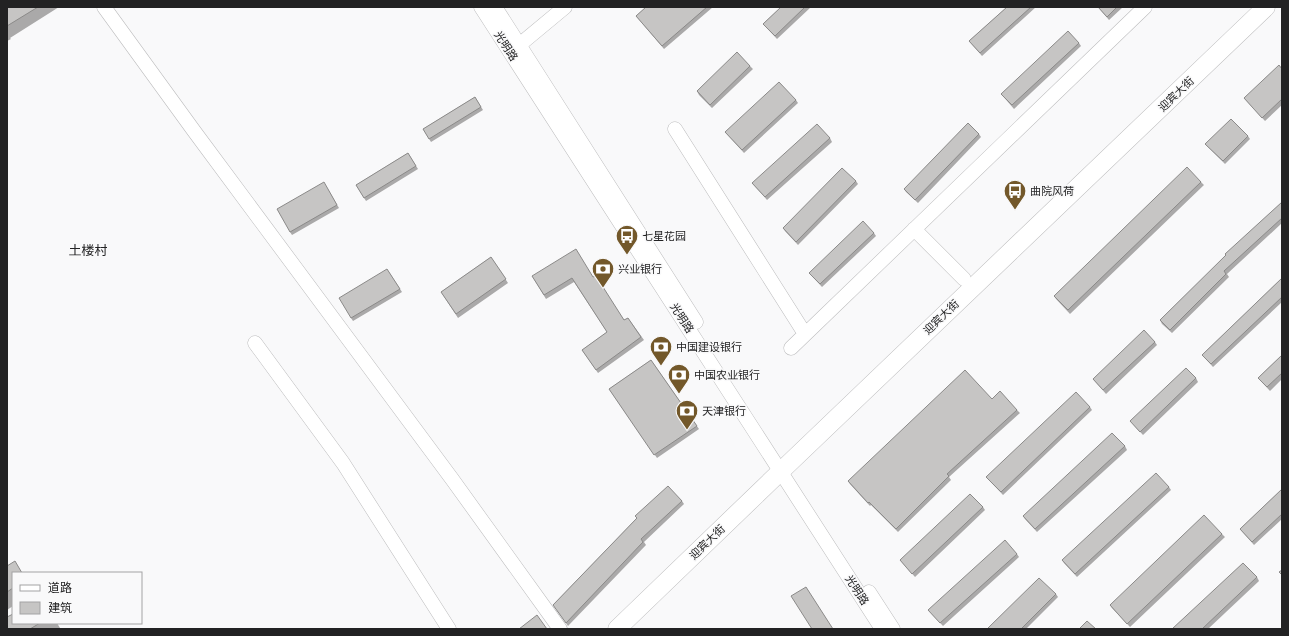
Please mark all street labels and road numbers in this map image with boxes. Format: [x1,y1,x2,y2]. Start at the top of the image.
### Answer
street label: 光明路 [491,28,522,64]
street label: 迎宾大街 [1155,73,1197,114]
street label: 迎宾大街 [920,296,962,337]
street label: 光明路 [667,300,698,336]
street label: 迎宾大街 [686,521,728,562]
street label: 光明路 [842,572,873,608]

